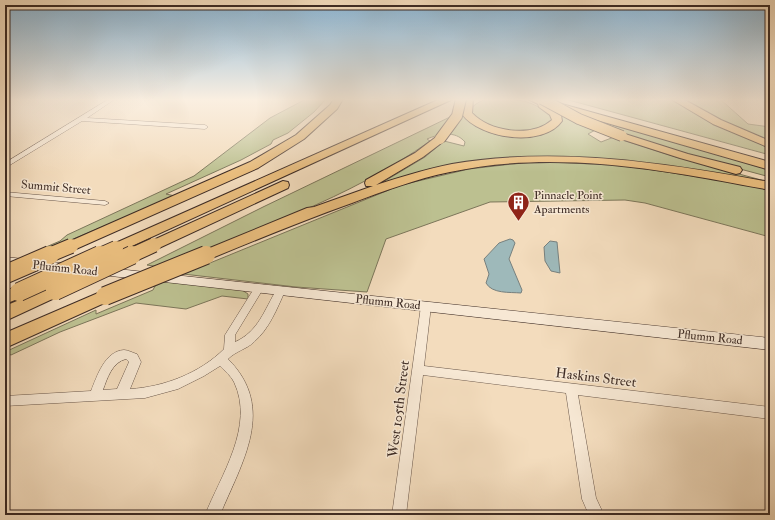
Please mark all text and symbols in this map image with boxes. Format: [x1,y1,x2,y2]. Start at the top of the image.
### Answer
street label: Summit Street [20,177,92,198]
place label: Pinnacle Point Apartments [533,188,603,217]
building icon: Pinnacle Point Apartments [506,189,532,222]
street label: Pflumm Road [31,258,98,279]
street label: Pflumm Road [354,292,421,313]
street label: Pflumm Road [676,327,743,348]
street label: West 105th Street [384,359,413,460]
street label: Haskins Street [555,364,638,391]

